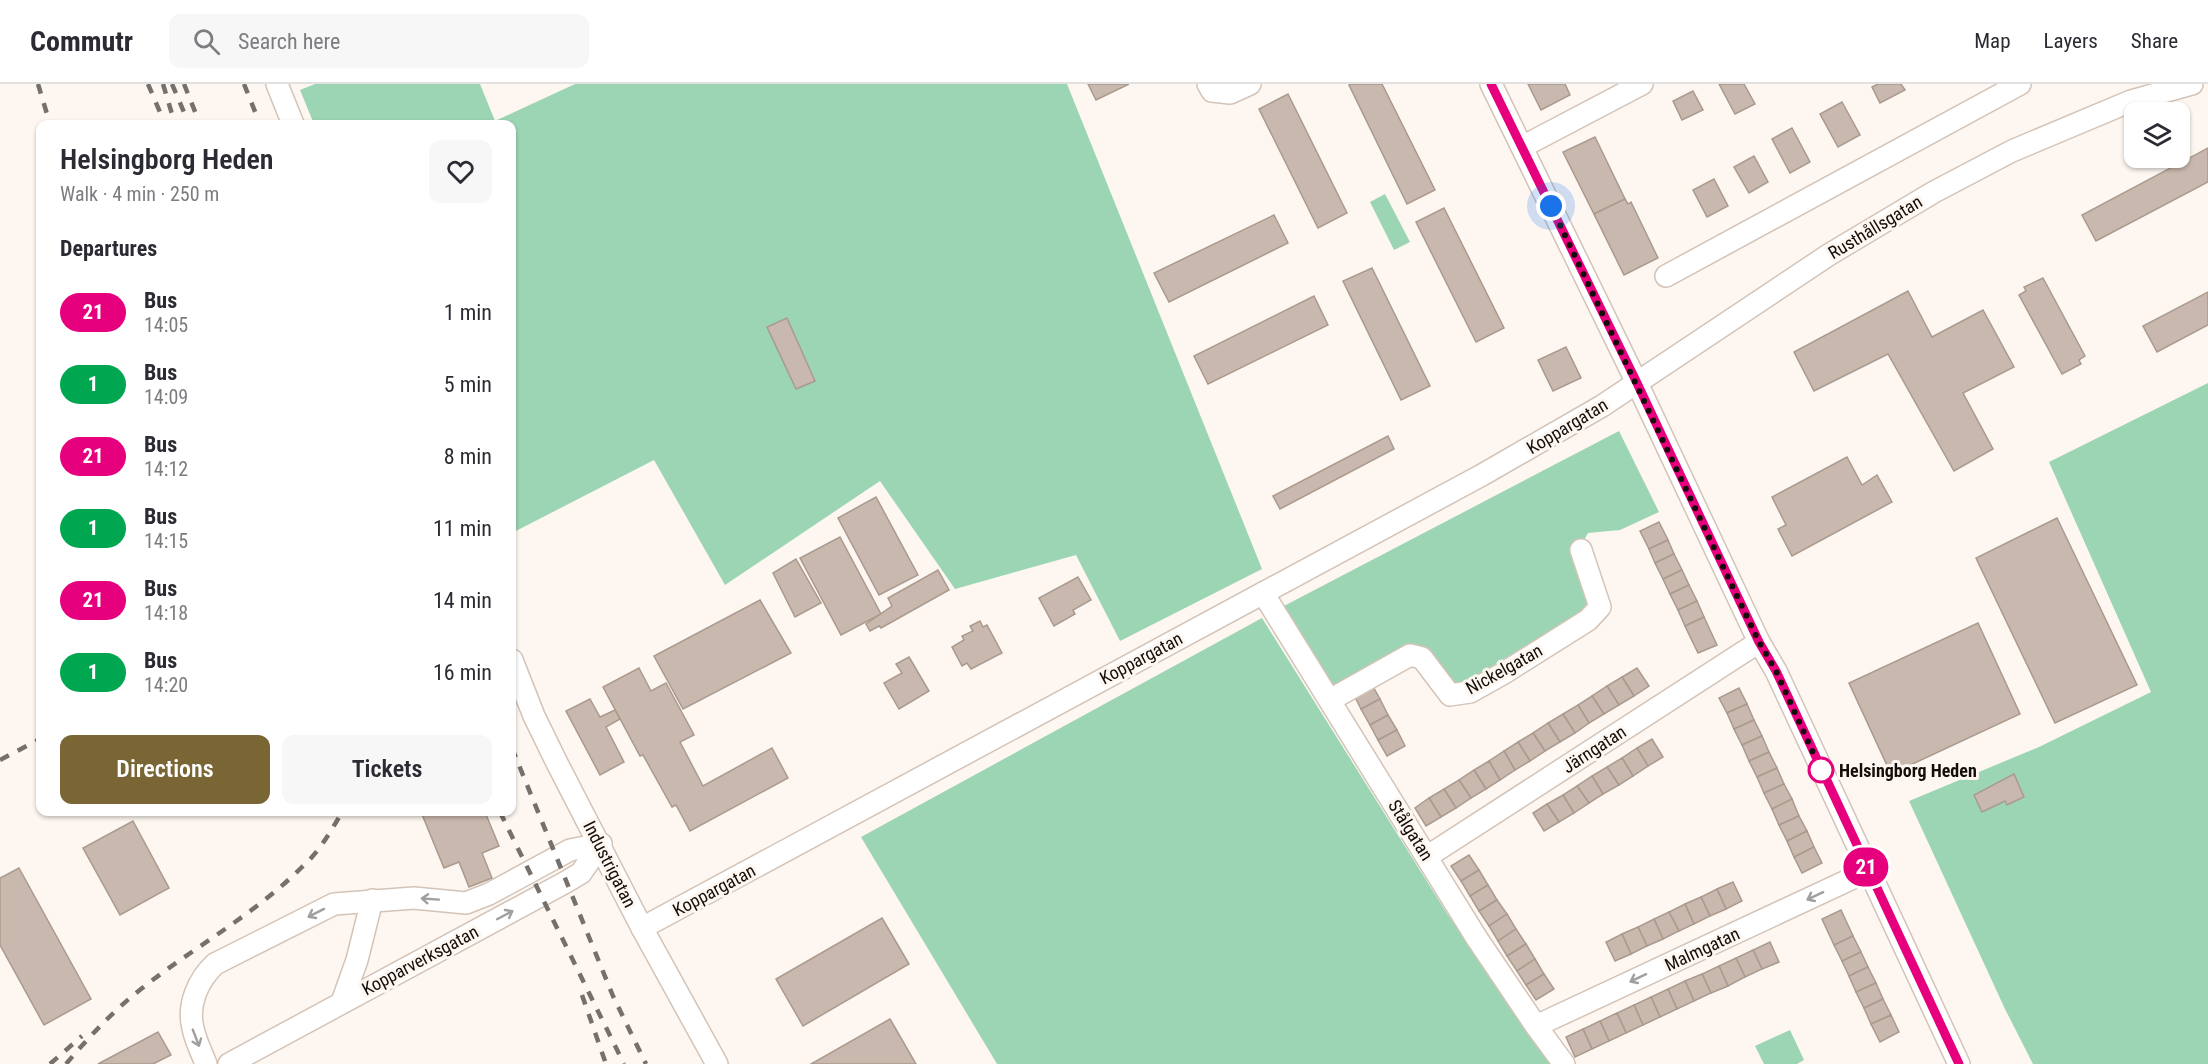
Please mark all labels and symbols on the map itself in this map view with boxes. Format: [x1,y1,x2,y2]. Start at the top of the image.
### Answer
your location [1536,191,1566,221]
street label: Rusthållsgatan [1824,191,1926,263]
street label: Koppargatan [1523,394,1611,458]
street label: Koppargatan [1096,627,1186,689]
street label: Nickelgatan [1462,639,1546,699]
street label: Järngatan [1558,721,1630,777]
marker: Helsingborg Heden [1808,757,1834,783]
place label: Helsingborg Heden [1839,760,1977,781]
street label: Stålgatan [1384,796,1438,864]
street label: Industrigatan [579,817,641,911]
line badge: 21 [1839,848,1893,886]
street label: Koppargatan [669,859,759,921]
one-way arrow [1806,891,1824,902]
one-way arrow [420,894,440,905]
one-way arrow [308,907,326,919]
one-way arrow [496,909,514,920]
street label: Kopparverksgatan [358,921,482,999]
street label: Malmgatan [1661,923,1743,975]
one-way arrow [1630,973,1648,985]
one-way arrow [191,1028,202,1047]

